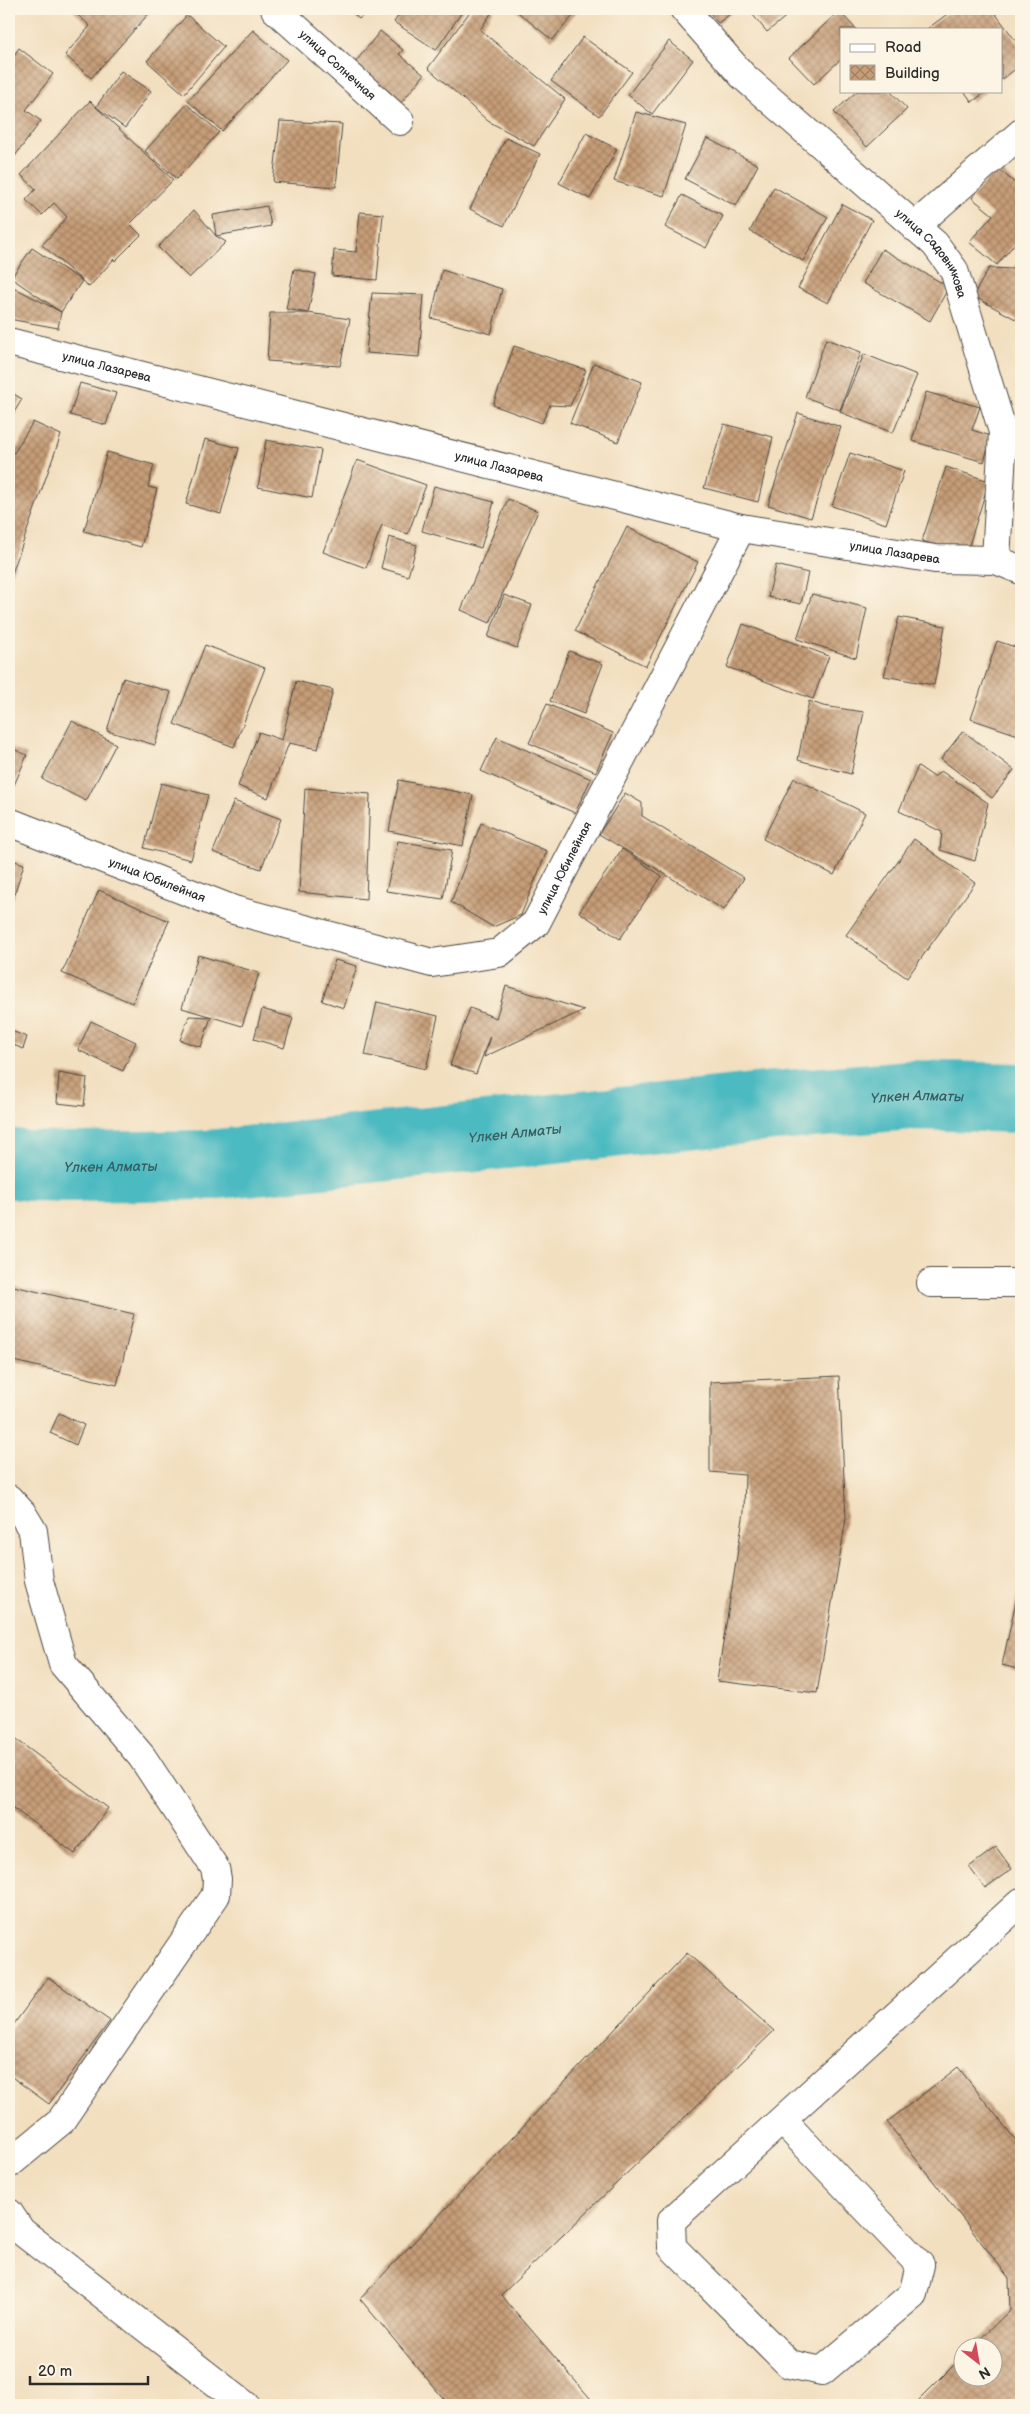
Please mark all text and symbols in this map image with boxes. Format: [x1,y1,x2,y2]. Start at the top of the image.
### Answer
street label: улица Солнечная [296,27,379,104]
legend [840,28,1002,92]
text: Road [885,38,921,57]
text: Building [885,64,940,83]
street label: улица Садовникова [893,206,970,300]
street label: улица Лазарева [61,348,153,385]
street label: улица Лазарева [453,448,545,485]
street label: улица Лазарева [849,538,940,567]
street label: улица Юбилейная [534,819,595,917]
street label: улица Юбилейная [107,854,208,906]
water label: Үлкен Алматы [870,1086,964,1107]
water label: Үлкен Алматы [468,1120,563,1146]
water label: Үлкен Алматы [64,1157,158,1176]
north arrow [952,2336,1002,2386]
scale bar [30,2354,148,2386]
text: 20 m [38,2362,72,2381]
text: N [976,2363,993,2383]

